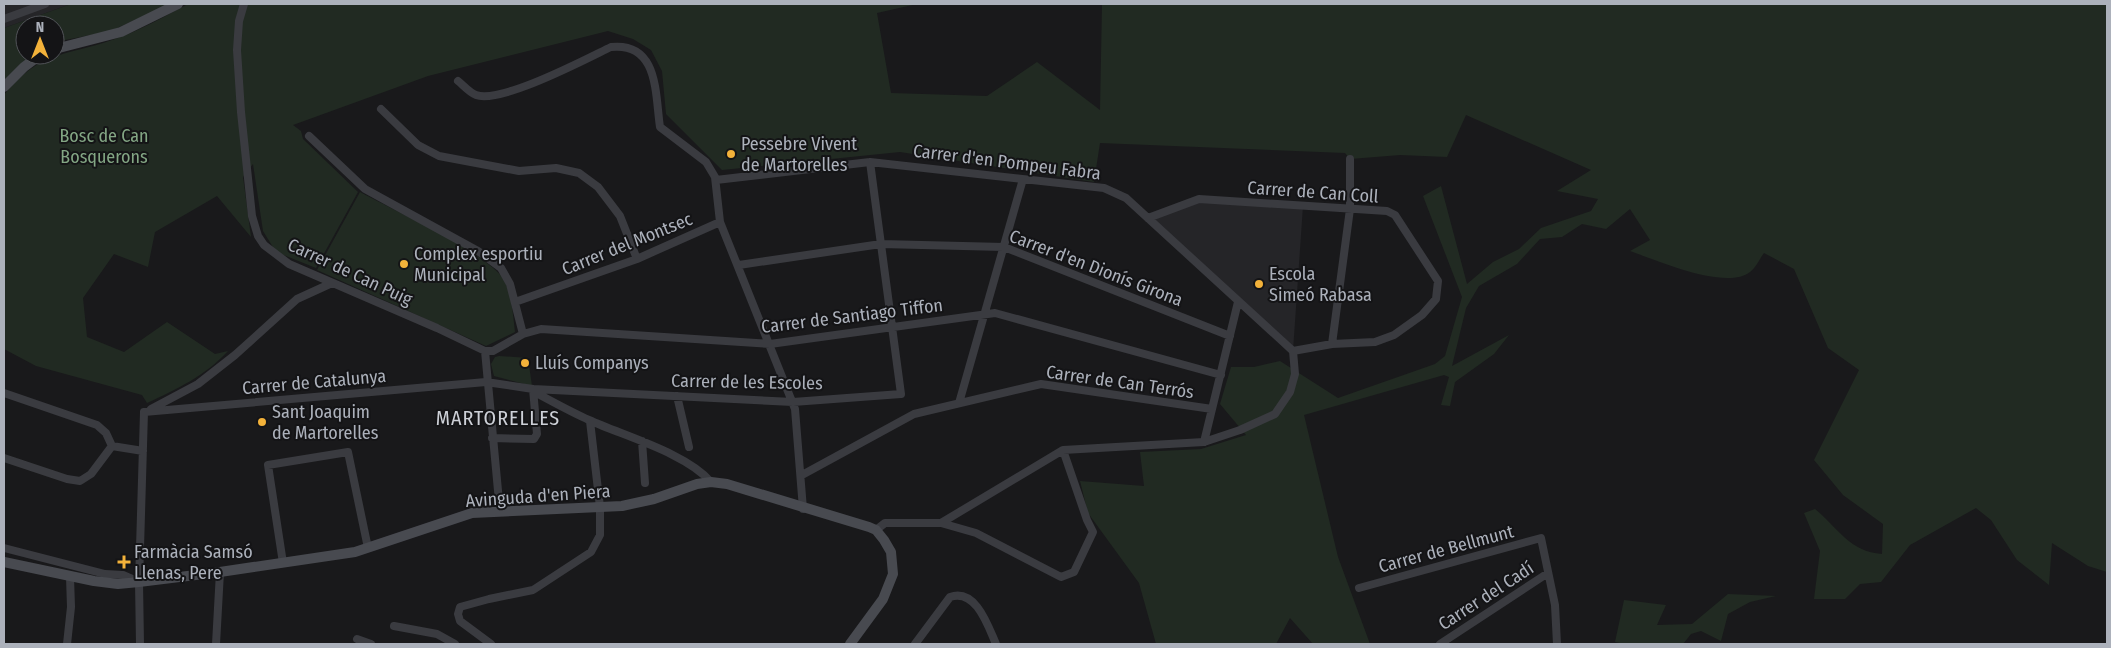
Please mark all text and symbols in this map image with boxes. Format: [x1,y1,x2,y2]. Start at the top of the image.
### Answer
north arrow [15,15,65,65]
text: N [36,19,44,36]
park label: Bosc de Can Bosquerons [60,125,148,168]
place label: Pessebre Vivent de Martorelles [741,133,857,176]
street label: Carrer d'en Pompeu Fabra [912,140,1102,184]
marker: Pessebre Vivent de Martorelles [725,148,737,160]
street label: Carrer de Can Coll [1247,176,1379,208]
street label: Carrer del Montsec [559,208,696,280]
street label: Carrer d'en Dionís Girona [1006,225,1186,311]
street label: Carrer de Can Puig [284,234,416,311]
place label: Complex esportiu Municipal [414,243,543,286]
marker: Complex esportiu Municipal [398,258,410,270]
place label: Escola Simeó Rabasa [1269,263,1372,306]
marker: Escola Simeó Rabasa [1253,278,1265,290]
street label: Carrer de Santiago Tiffon [760,294,944,338]
place label: Lluís Companys [535,352,649,374]
marker: Lluís Companys [519,357,531,369]
street label: Carrer de Can Terrós [1045,361,1196,403]
street label: Carrer de Catalunya [241,365,387,399]
street label: Carrer de les Escoles [671,370,823,394]
place label: Sant Joaquim de Martorelles [272,401,379,444]
district label: MARTORELLES [436,406,560,430]
marker: Sant Joaquim de Martorelles [256,416,268,428]
street label: Avinguda d'en Piera [465,480,611,512]
street label: Carrer de Bellmunt [1376,520,1516,578]
place label: Farmàcia Samsó Llenas, Pere [134,541,253,584]
marker: Farmàcia Samsó Llenas, Pere [118,556,130,568]
street label: Carrer del Cadí [1434,557,1538,635]

